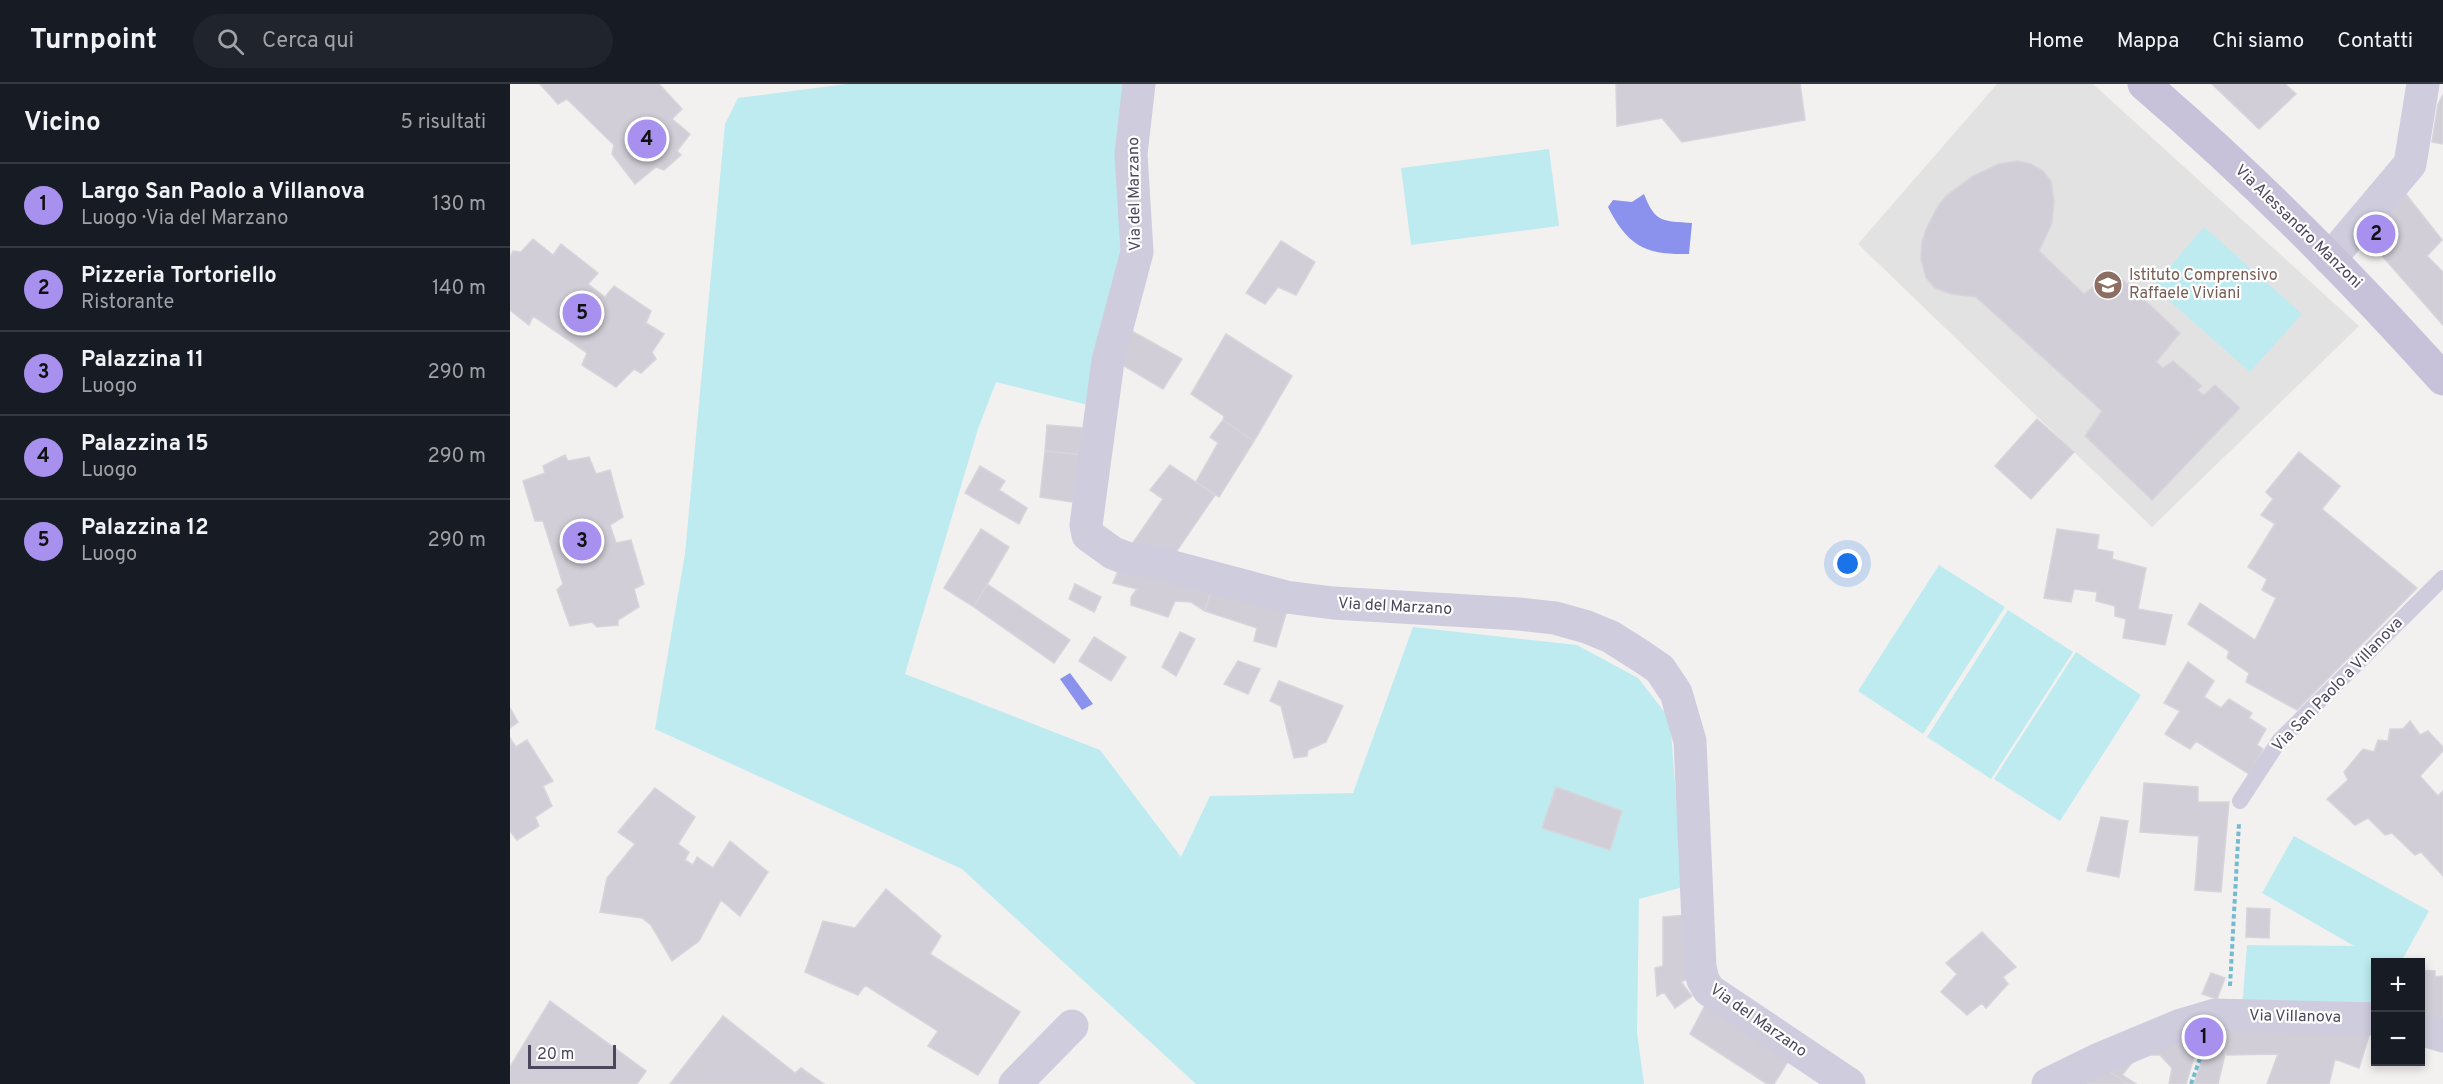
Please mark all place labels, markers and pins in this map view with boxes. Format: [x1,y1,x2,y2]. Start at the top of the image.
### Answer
pin: 4 [628,116,666,162]
pin: 2 [2356,212,2396,256]
place label: Istituto Comprensivo Raffaele Viviani [2129,266,2278,304]
school or university icon: Istituto Comprensivo Raffaele Viviani [2092,269,2124,301]
pin: 5 [562,290,602,336]
pin: 3 [562,518,602,564]
pin: 1 [2184,1014,2224,1060]

